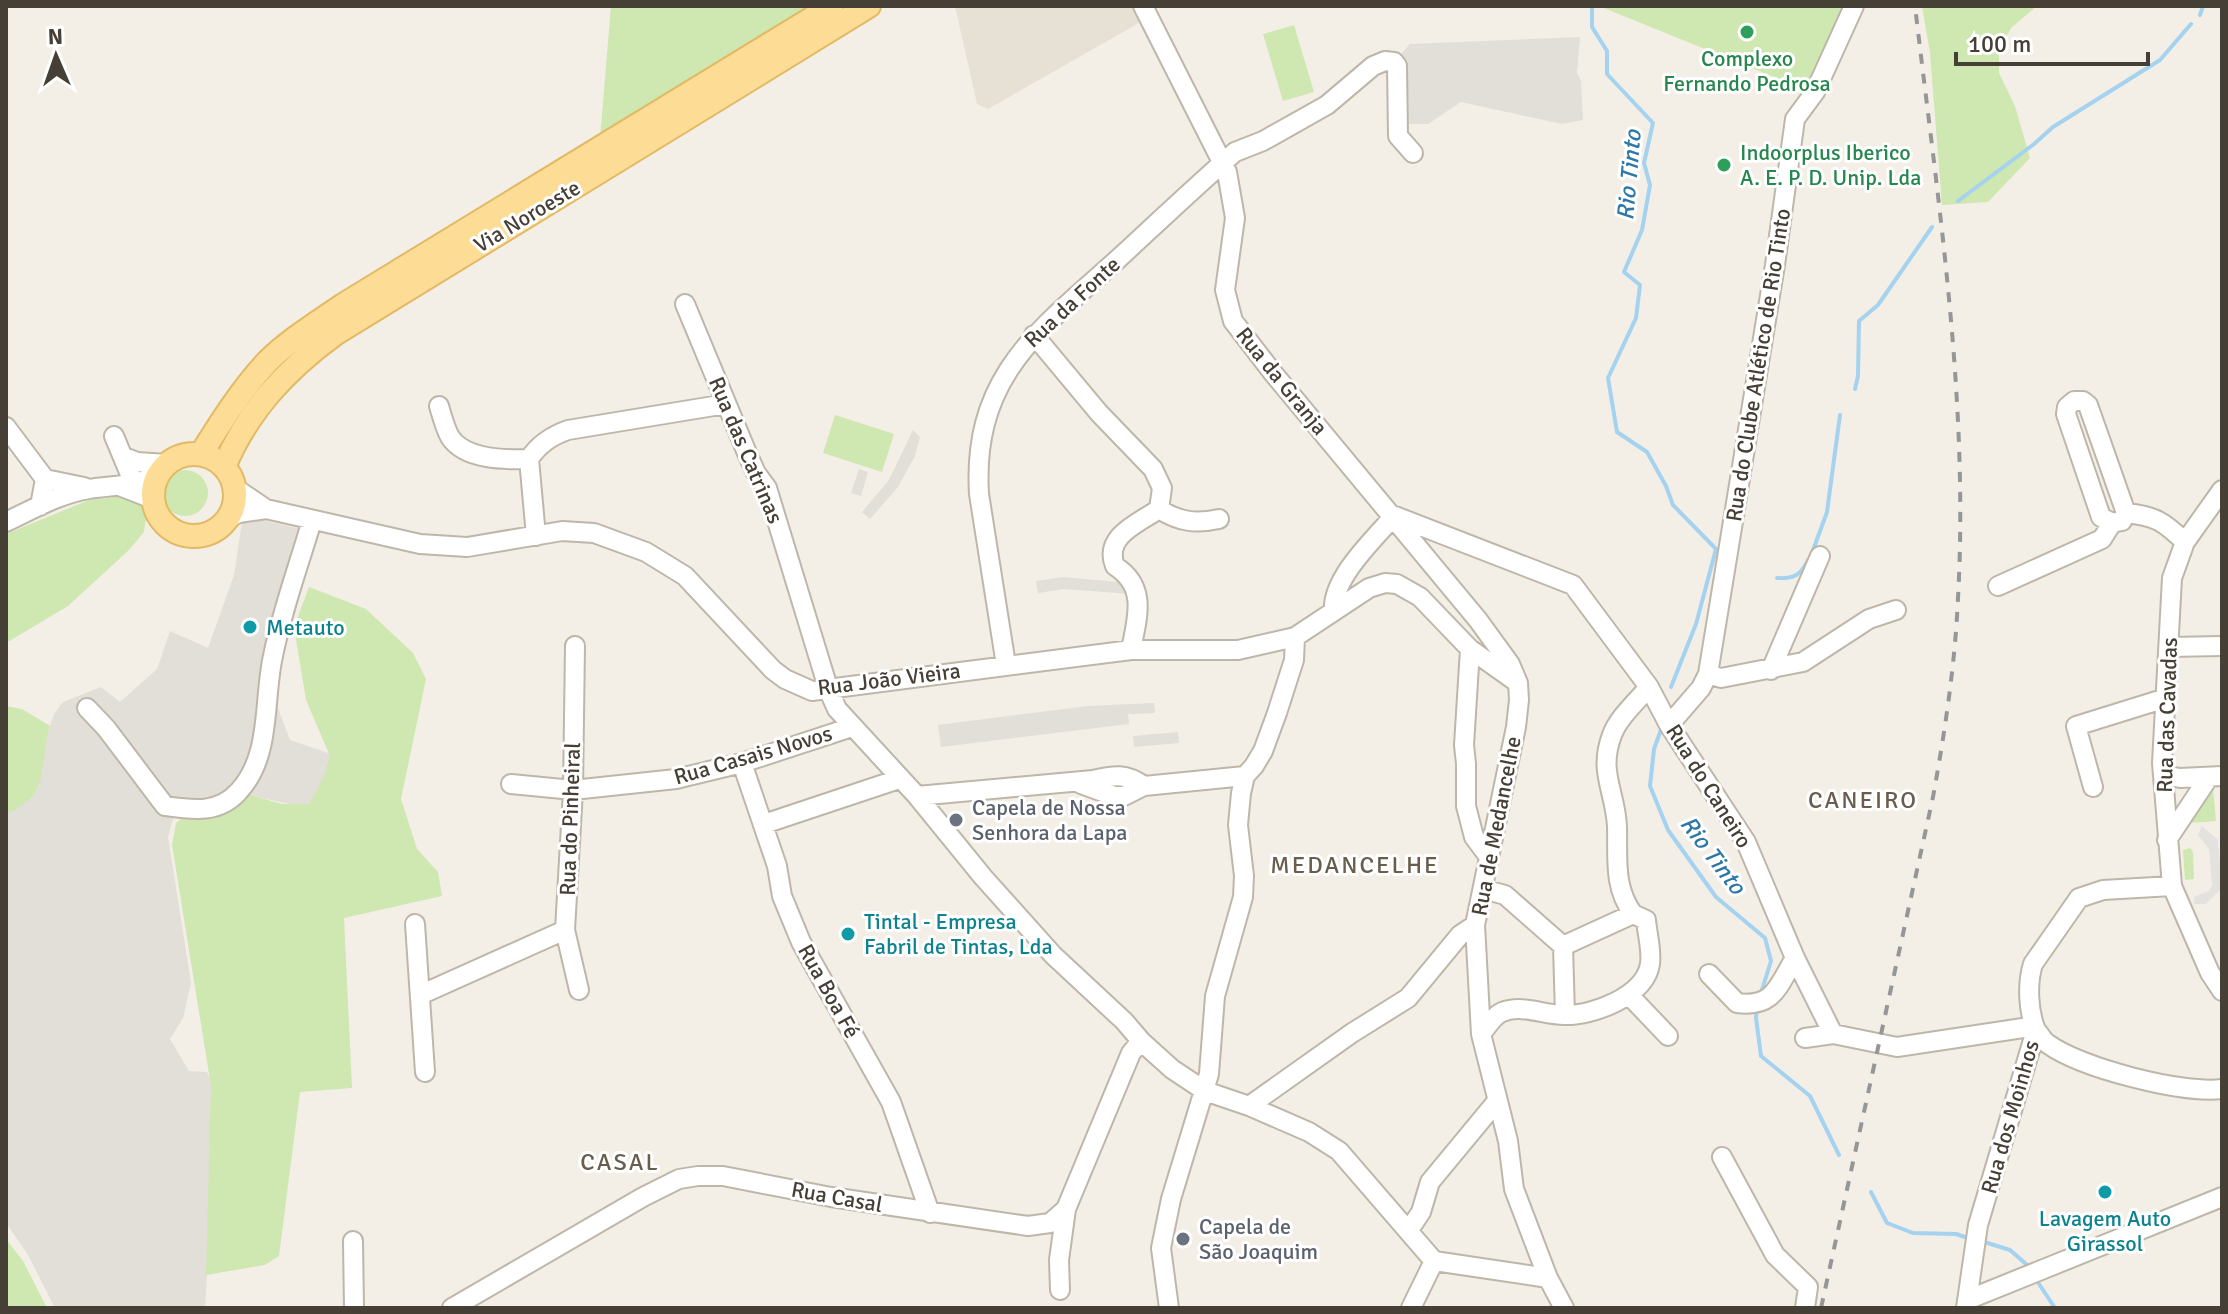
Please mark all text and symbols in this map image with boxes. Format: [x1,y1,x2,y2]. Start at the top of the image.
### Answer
north arrow [16,16,96,96]
scale bar [1956,16,2148,66]
text: N [47,23,63,50]
marker: Complexo Fernando Pedrosa [1738,23,1756,41]
text: 100 m [1968,29,2031,59]
place label: Complexo Fernando Pedrosa [1663,45,1831,97]
water label: Rio Tinto [1610,127,1648,222]
place label: Indoorplus Iberico A. E. P. D. Unip. Lda [1740,139,1921,191]
marker: Indoorplus Iberico A. E. P. D. Unip. Lda [1715,156,1733,174]
street label: Via Noroeste [469,174,585,258]
street label: Rua do Clube Atlético de Rio Tinto [1720,206,1796,524]
street label: Rua da Fonte [1018,251,1126,353]
street label: Rua da Granja [1230,322,1334,440]
street label: Rua das Catrinas [703,372,789,528]
place label: Metauto [266,614,345,641]
marker: Metauto [241,618,259,636]
street label: Rua das Cavadas [2151,637,2183,793]
street label: Rua João Vieira [816,657,962,701]
street label: Rua do Caneiro [1660,719,1758,853]
street label: Rua Casais Novos [671,720,835,790]
street label: Rua de Medancelhe [1465,734,1527,918]
street label: Rua do Pinheiral [554,742,586,896]
district label: CANEIRO [1808,785,1918,815]
place label: Capela de Nossa Senhora da Lapa [972,794,1127,846]
water label: Rio Tinto [1674,810,1753,901]
marker: Capela de Nossa Senhora da Lapa [947,811,965,829]
district label: MEDANCELHE [1270,850,1440,880]
place label: Tintal - Empresa Fabril de Tintas, Lda [864,908,1053,960]
marker: Tintal - Empresa Fabril de Tintas, Lda [839,925,857,943]
street label: Rua Boa Fé [792,939,866,1043]
street label: Rua dos Moinhos [1975,1037,2045,1197]
district label: CASAL [580,1147,660,1177]
street label: Rua Casal [789,1176,885,1218]
marker: Lavagem Auto Girassol [2096,1183,2114,1201]
place label: Lavagem Auto Girassol [2039,1205,2171,1257]
place label: Capela de São Joaquim [1199,1213,1318,1265]
marker: Capela de São Joaquim [1174,1230,1192,1248]

